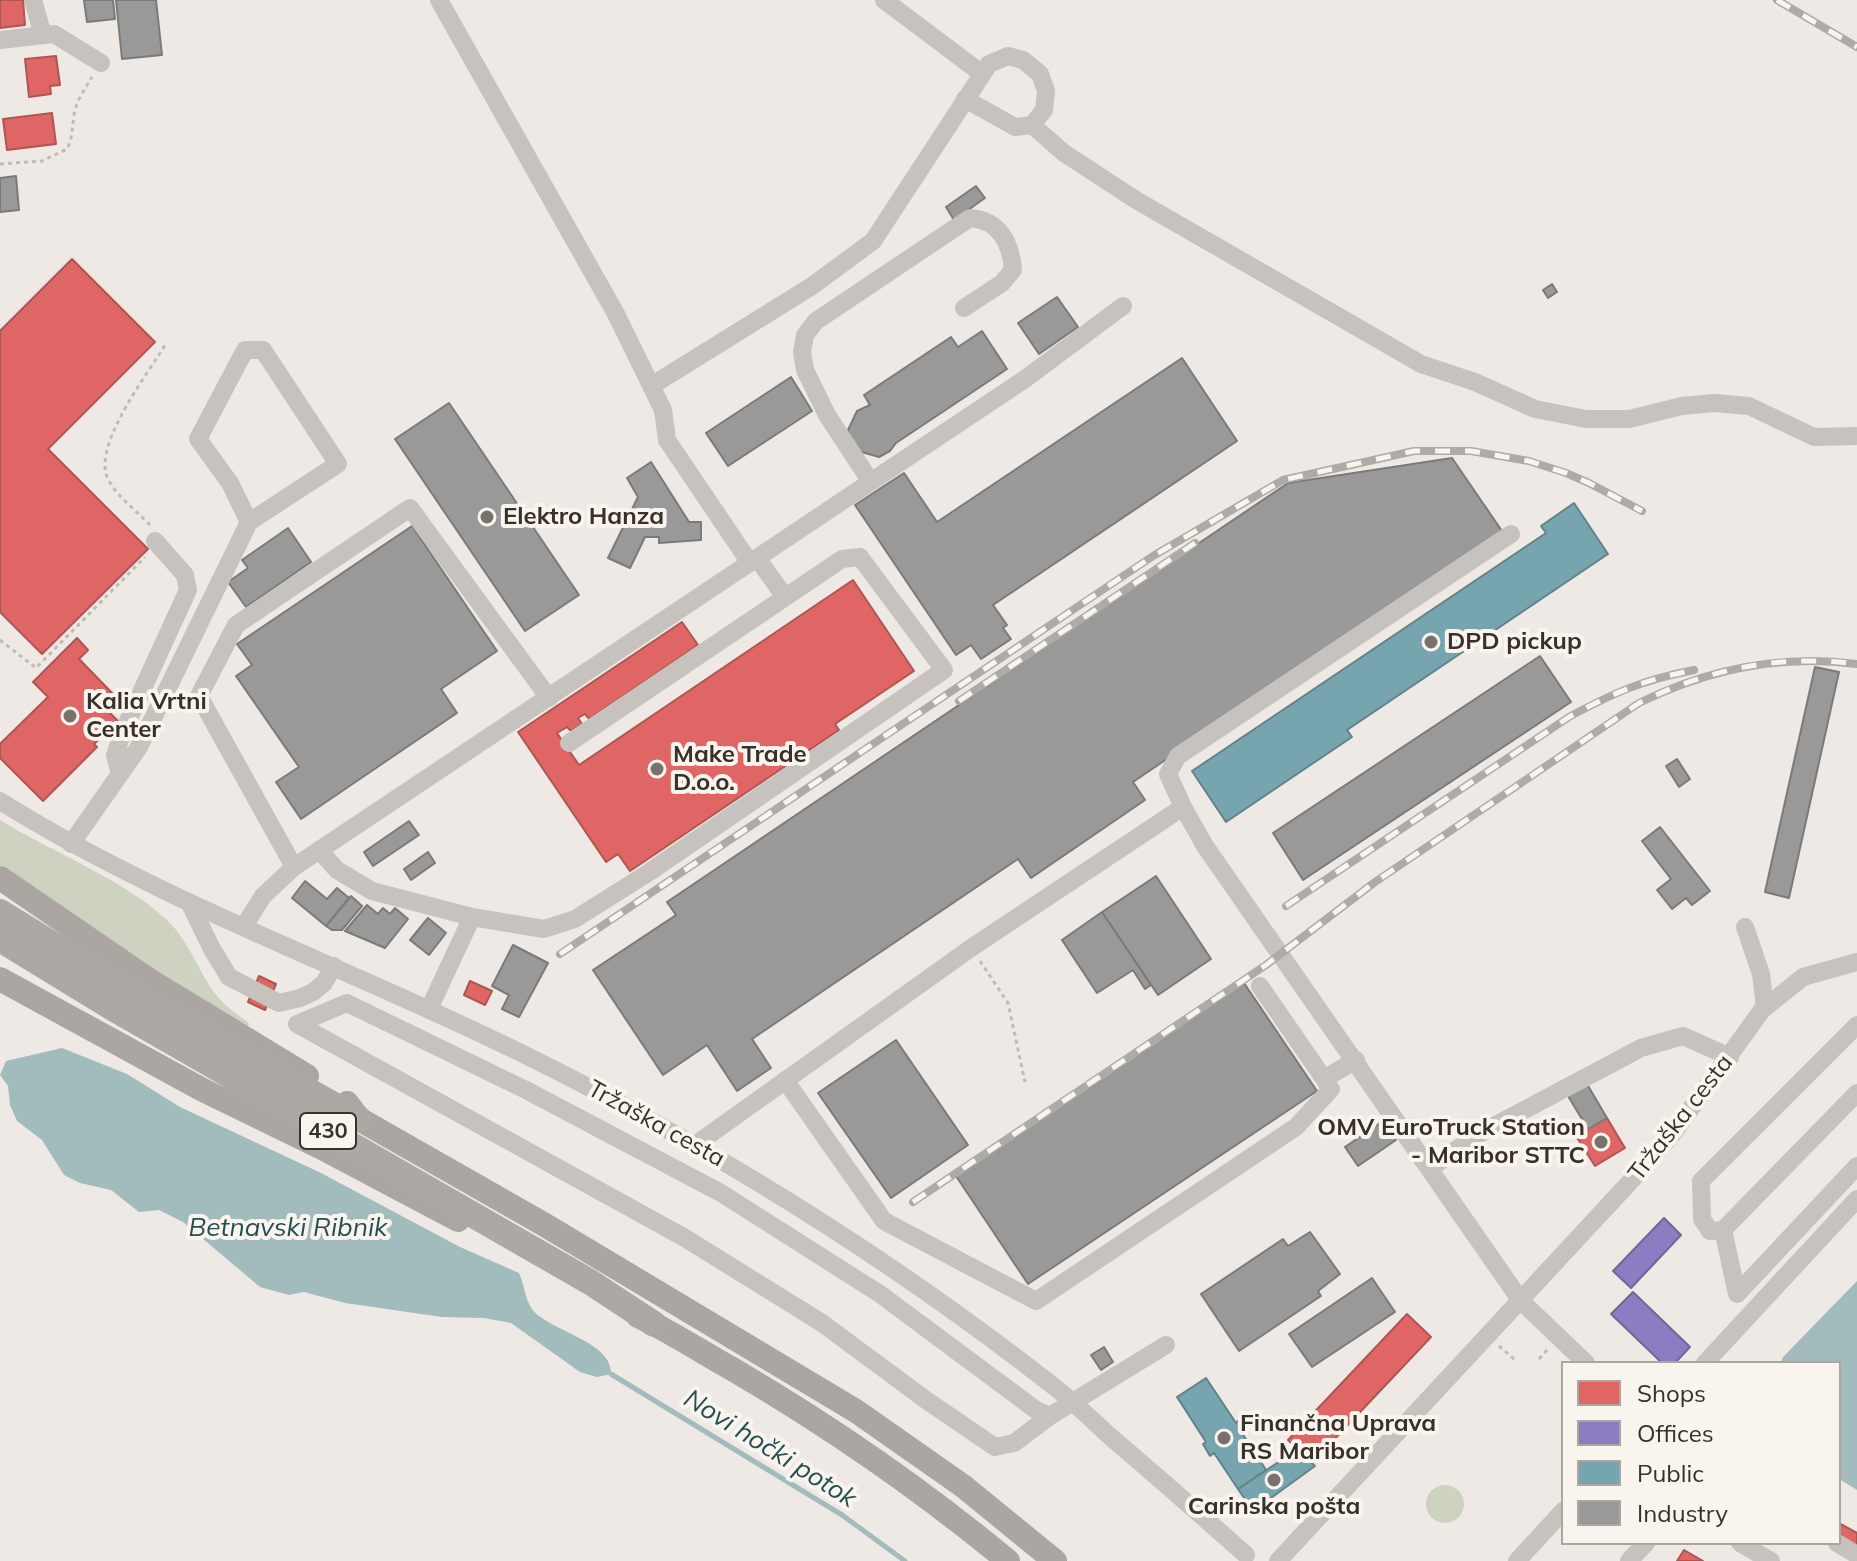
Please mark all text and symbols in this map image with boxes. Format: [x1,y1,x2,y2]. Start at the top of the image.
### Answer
place label: Elektro Hanza [503,503,664,531]
marker: Elektro Hanza [478,508,496,526]
place label: DPD pickup [1447,628,1582,656]
marker: DPD pickup [1422,633,1440,651]
place label: Kalia Vrtni Center [86,688,207,744]
marker: Kalia Vrtni Center [61,707,79,725]
place label: Make Trade D.o.o. [673,741,807,797]
marker: Make Trade D.o.o. [648,760,666,778]
street label: Tržaška cesta [1623,1049,1739,1187]
street label: Tržaška cesta [582,1075,730,1173]
road number: 430 [300,1113,356,1149]
place label: OMV EuroTruck Station - Maribor STTC [1317,1114,1585,1170]
marker: OMV EuroTruck Station - Maribor STTC [1592,1133,1610,1151]
water label: Betnavski Ribnik [188,1212,388,1244]
legend [1561,1361,1841,1545]
text: Shops [1637,1378,1706,1408]
water label: Novi hočki potok [678,1383,862,1515]
place label: Finančna Uprava RS Maribor [1240,1410,1436,1466]
text: Offices [1637,1418,1714,1448]
marker: Finančna Uprava RS Maribor [1215,1429,1233,1447]
text: Public [1637,1458,1704,1488]
marker: Carinska pošta [1265,1471,1283,1489]
place label: Carinska pošta [1188,1493,1360,1521]
text: Industry [1637,1498,1728,1528]

